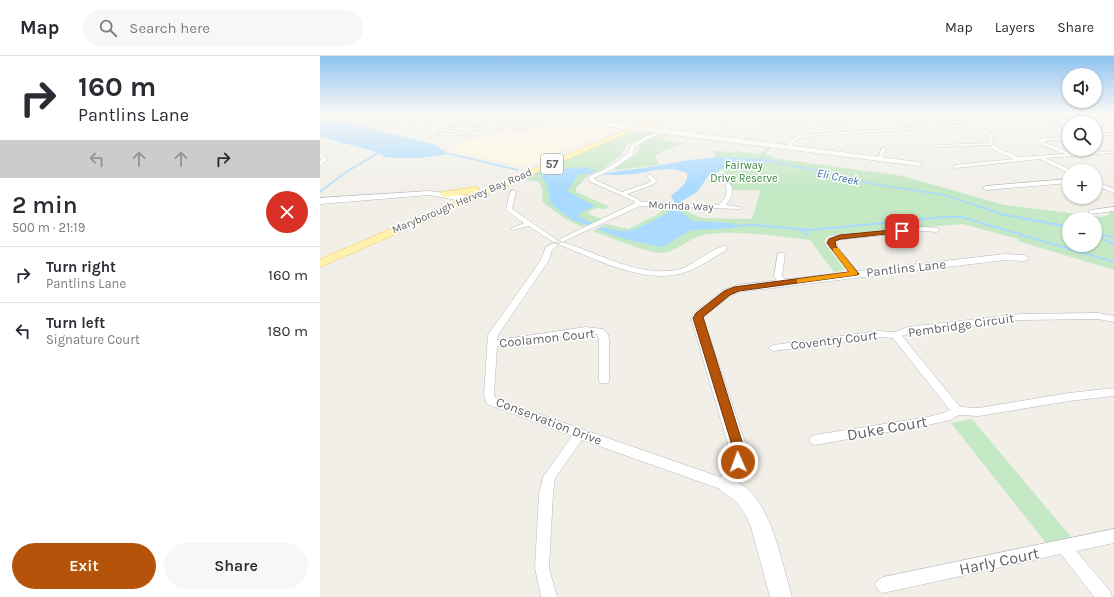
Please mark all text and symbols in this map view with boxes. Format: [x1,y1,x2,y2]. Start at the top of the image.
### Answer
search box [83,10,363,46]
text: Map [20,17,59,39]
icon: search [97,17,119,39]
text: Search here [129,19,210,37]
text: Map [945,19,973,36]
text: Layers [995,19,1035,36]
text: Share [1057,19,1094,36]
map controls [1062,68,1102,252]
button: sound [1062,68,1102,108]
text: 160 m [78,70,156,103]
icon: right [12,72,64,124]
text: Pantlins Lane [78,104,189,126]
button: search [1062,116,1102,156]
icon: left [86,148,108,170]
icon: ahead [128,148,150,170]
icon: ahead [170,148,192,170]
icon: right [212,148,234,170]
road number: 57 [541,154,563,174]
park label: Fairway Drive Reserve [710,159,778,185]
button: + [1062,164,1102,204]
street label: Maryborough Hervey Bay Road [390,166,534,236]
water label: Eli Creek [816,166,861,188]
text: 2 min [12,191,78,219]
button: close [266,191,308,233]
street label: Morinda Way [648,198,714,214]
button: − [1062,212,1102,252]
pin [885,214,919,248]
text: 500 m · 21:19 [12,220,85,235]
icon: arrive [891,220,913,242]
street label: Pantlins Lane [865,256,947,280]
text: Turn right [46,258,116,276]
icon: right [12,264,34,286]
text: 160 m [268,266,308,284]
text: Pantlins Lane [46,276,126,291]
street label: Pembridge Circuit [907,310,1015,340]
text: Turn left [46,314,105,332]
icon: left [12,320,34,342]
text: 180 m [267,322,308,340]
street label: Coolamon Court [499,326,595,350]
street label: Coventry Court [790,327,878,353]
text: Signature Court [46,332,140,347]
street label: Conservation Drive [494,394,604,448]
street label: Duke Court [845,412,929,444]
position arrow [717,441,759,483]
button: Exit [12,543,156,589]
button: Share [164,543,308,589]
street label: Harly Court [957,543,1041,579]

